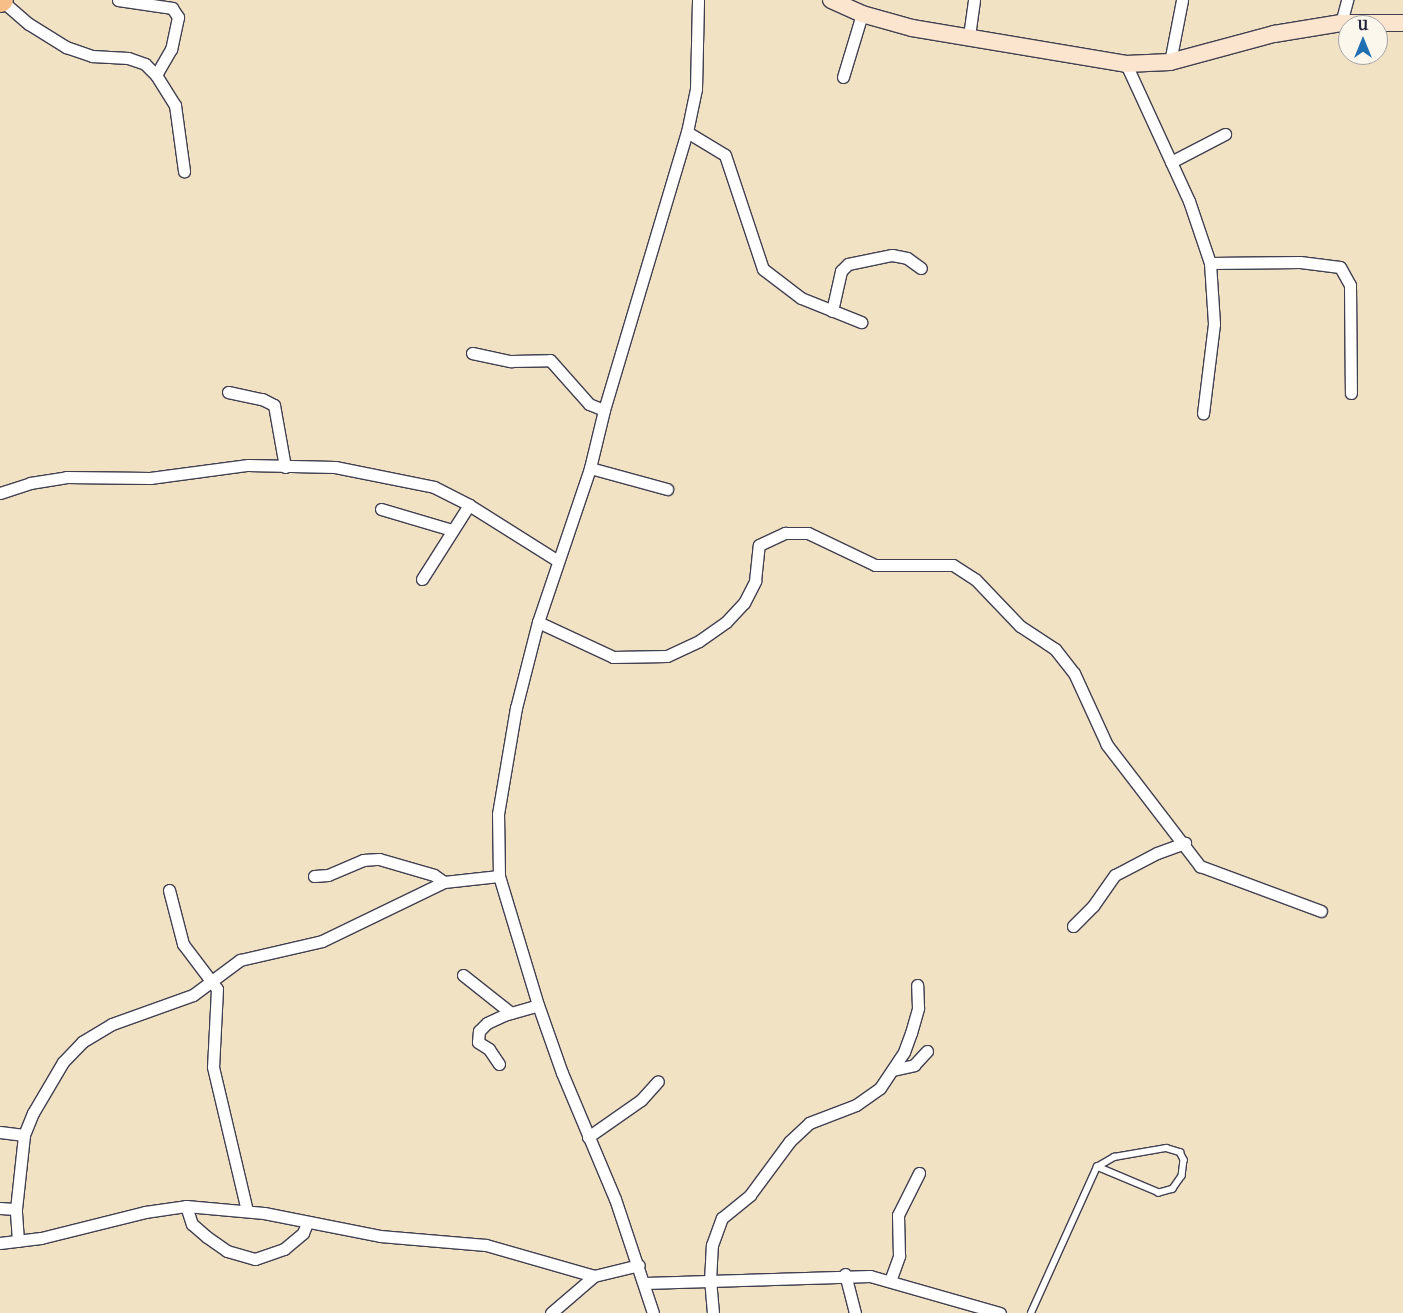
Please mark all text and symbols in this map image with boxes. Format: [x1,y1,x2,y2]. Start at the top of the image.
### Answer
north arrow [1338,15,1388,65]
text: U [1358,17,1368,34]

